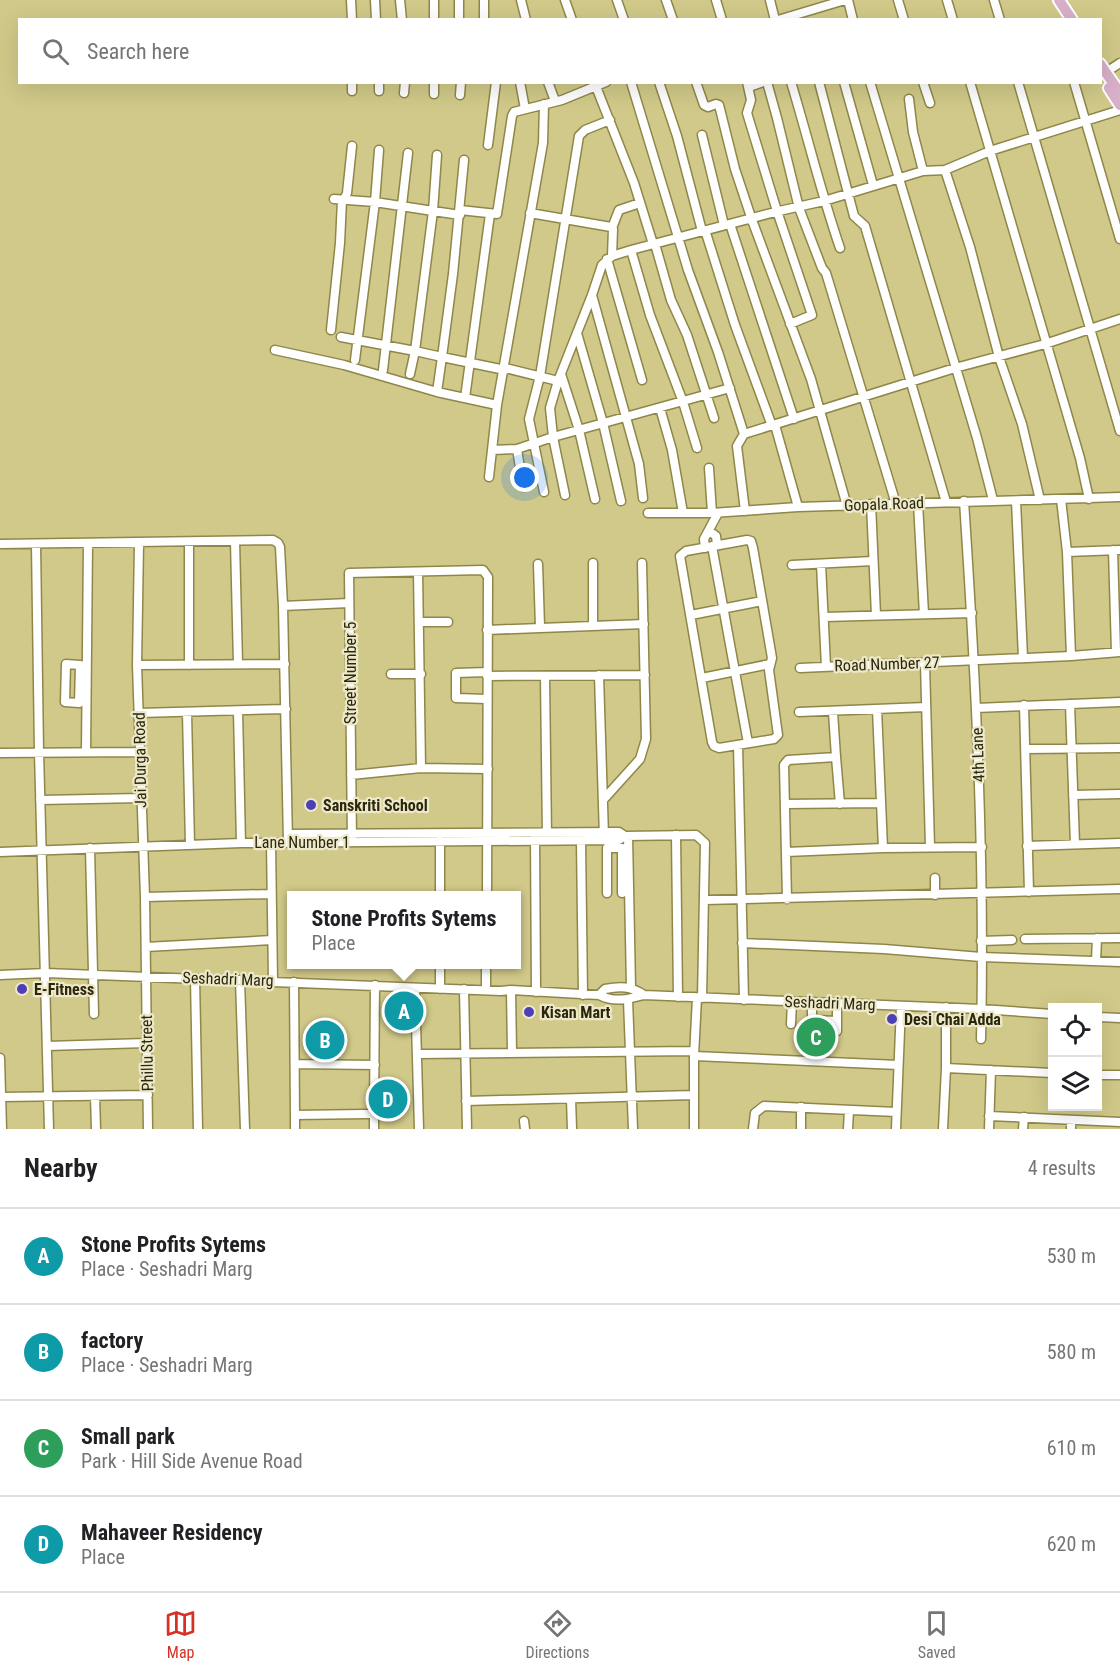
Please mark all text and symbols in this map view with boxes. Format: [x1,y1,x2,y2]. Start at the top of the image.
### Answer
search box [18,18,1102,84]
icon: search [39,35,72,68]
text: Search here [87,39,189,64]
your location [510,463,539,492]
street label: Gopala Road [844,493,924,515]
street label: Street Number 5 [341,622,360,724]
street label: Road Number 27 [834,653,940,675]
street label: Jai Durga Road [130,712,150,808]
street label: 4th Lane [968,727,988,783]
place label: Sanskriti School [323,796,428,815]
marker: Sanskriti School [304,798,318,812]
street label: Lane Number 1 [254,833,350,852]
popup [287,891,521,969]
text: Stone Profits Sytems [311,906,497,931]
text: Place [311,931,355,955]
street label: Seshadri Marg [182,968,274,990]
place label: E-Fitness [34,980,94,999]
marker: E-Fitness [15,982,29,996]
pin: A [384,988,424,1034]
street label: Seshadri Marg [784,992,876,1014]
place label: Kisan Mart [541,1003,611,1022]
map controls [1048,1003,1102,1111]
button: locate [1048,1003,1102,1057]
marker: Kisan Mart [522,1005,536,1019]
place label: Desi Chai Adda [904,1010,1001,1029]
marker: Desi Chai Adda [885,1012,899,1026]
street label: Phillu Street [137,1014,157,1091]
pin: C [796,1014,836,1060]
pin: B [306,1018,344,1062]
button: layers [1048,1057,1102,1111]
pin: D [368,1076,408,1122]
text: Nearby [24,1153,98,1183]
text: 4 results [1028,1156,1096,1180]
text: Stone Profits Sytems [81,1232,266,1257]
text: A [38,1244,49,1268]
text: 530 m [1047,1244,1096,1268]
text: Place · Seshadri Marg [81,1257,253,1281]
text: factory [81,1328,143,1353]
text: B [38,1340,49,1364]
text: 580 m [1047,1340,1096,1364]
text: Place · Seshadri Marg [81,1353,253,1377]
text: Small park [81,1424,175,1449]
text: C [38,1436,49,1460]
text: 610 m [1047,1436,1096,1460]
text: Park · Hill Side Avenue Road [81,1449,303,1473]
text: Mahaveer Residency [81,1520,263,1545]
text: D [38,1532,49,1556]
text: 620 m [1047,1532,1096,1556]
text: Place [81,1545,125,1569]
tab: Map [164,1607,197,1662]
tab: Directions [526,1607,589,1662]
tab: Saved [918,1607,956,1662]

